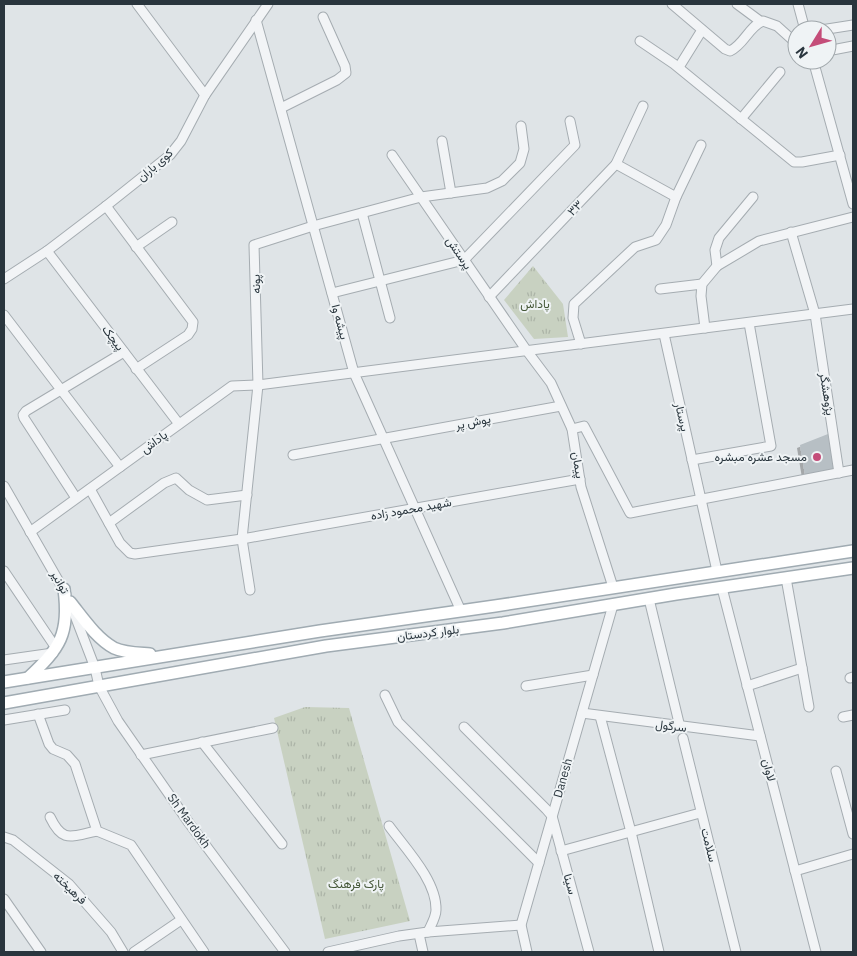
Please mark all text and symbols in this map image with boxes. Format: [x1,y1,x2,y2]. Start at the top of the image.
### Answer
north arrow [787,20,837,70]
text: N [791,43,812,62]
street label: کوی باران [134,145,176,185]
street label: ۳۳ [564,197,586,219]
street label: پرستش [442,233,476,273]
street label: پونه [248,274,264,294]
park label: پاداش [520,296,550,312]
street label: پیشه وا [328,303,352,341]
street label: پیچک [98,322,128,354]
street label: پژوهشگر [816,370,838,417]
street label: پرستار [671,400,693,433]
street label: پوش پر [453,411,492,433]
street label: پاداش [137,427,171,457]
place label: مسجد عشره مبشره [715,449,807,465]
street label: پیمان [568,451,588,479]
marker: مسجد عشره مبشره [811,451,823,463]
street label: شهید محمود زاده [369,494,453,524]
street label: توانیر [47,566,73,597]
street label: بلوار کردستان [396,621,460,645]
street label: سرگول [654,716,688,736]
street label: Danesh [550,756,575,799]
street label: لاوان [758,757,780,783]
street label: Sh Mardokh [165,790,214,851]
street label: سلامت [698,826,721,863]
street label: فرهیخته [50,868,90,908]
street label: سینا [561,872,580,896]
park label: پارک فرهنگ [328,876,384,892]

